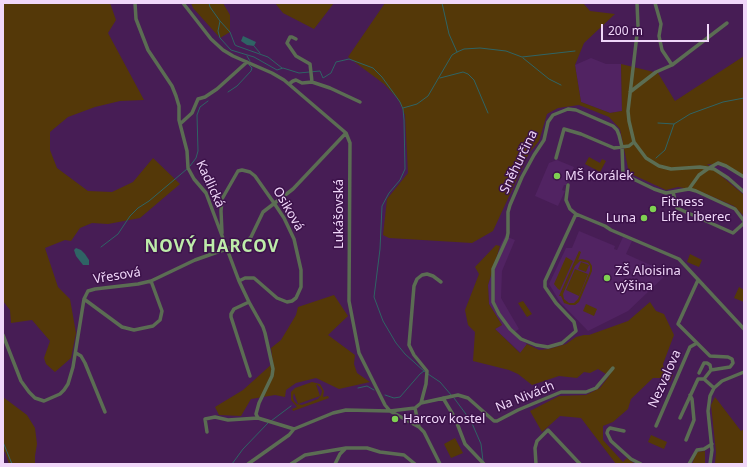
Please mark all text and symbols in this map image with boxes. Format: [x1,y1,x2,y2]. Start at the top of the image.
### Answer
scale bar [603,16,711,42]
text: 200 m [608,22,643,39]
street label: Sněhurčina [497,128,541,196]
street label: Kadlická [192,158,228,210]
place label: MŠ Korálek [565,168,633,184]
marker: MŠ Korálek [552,171,562,181]
street label: Lukášovská [331,179,347,249]
street label: Osiková [269,184,307,234]
place label: Fitness Life Liberec [661,194,731,225]
marker: Fitness Life Liberec [648,204,658,214]
place label: Luna [606,210,636,226]
marker: Luna [639,213,649,223]
district label: NOVÝ HARCOV [144,237,280,257]
place label: ZŠ Aloisina výšina [615,263,681,294]
street label: Vřesová [92,265,142,287]
marker: ZŠ Aloisina výšina [602,273,612,283]
street label: Nezvalova [645,348,685,410]
street label: Na Nivách [493,378,557,416]
place label: Harcov kostel [403,411,485,427]
marker: Harcov kostel [390,414,400,424]

